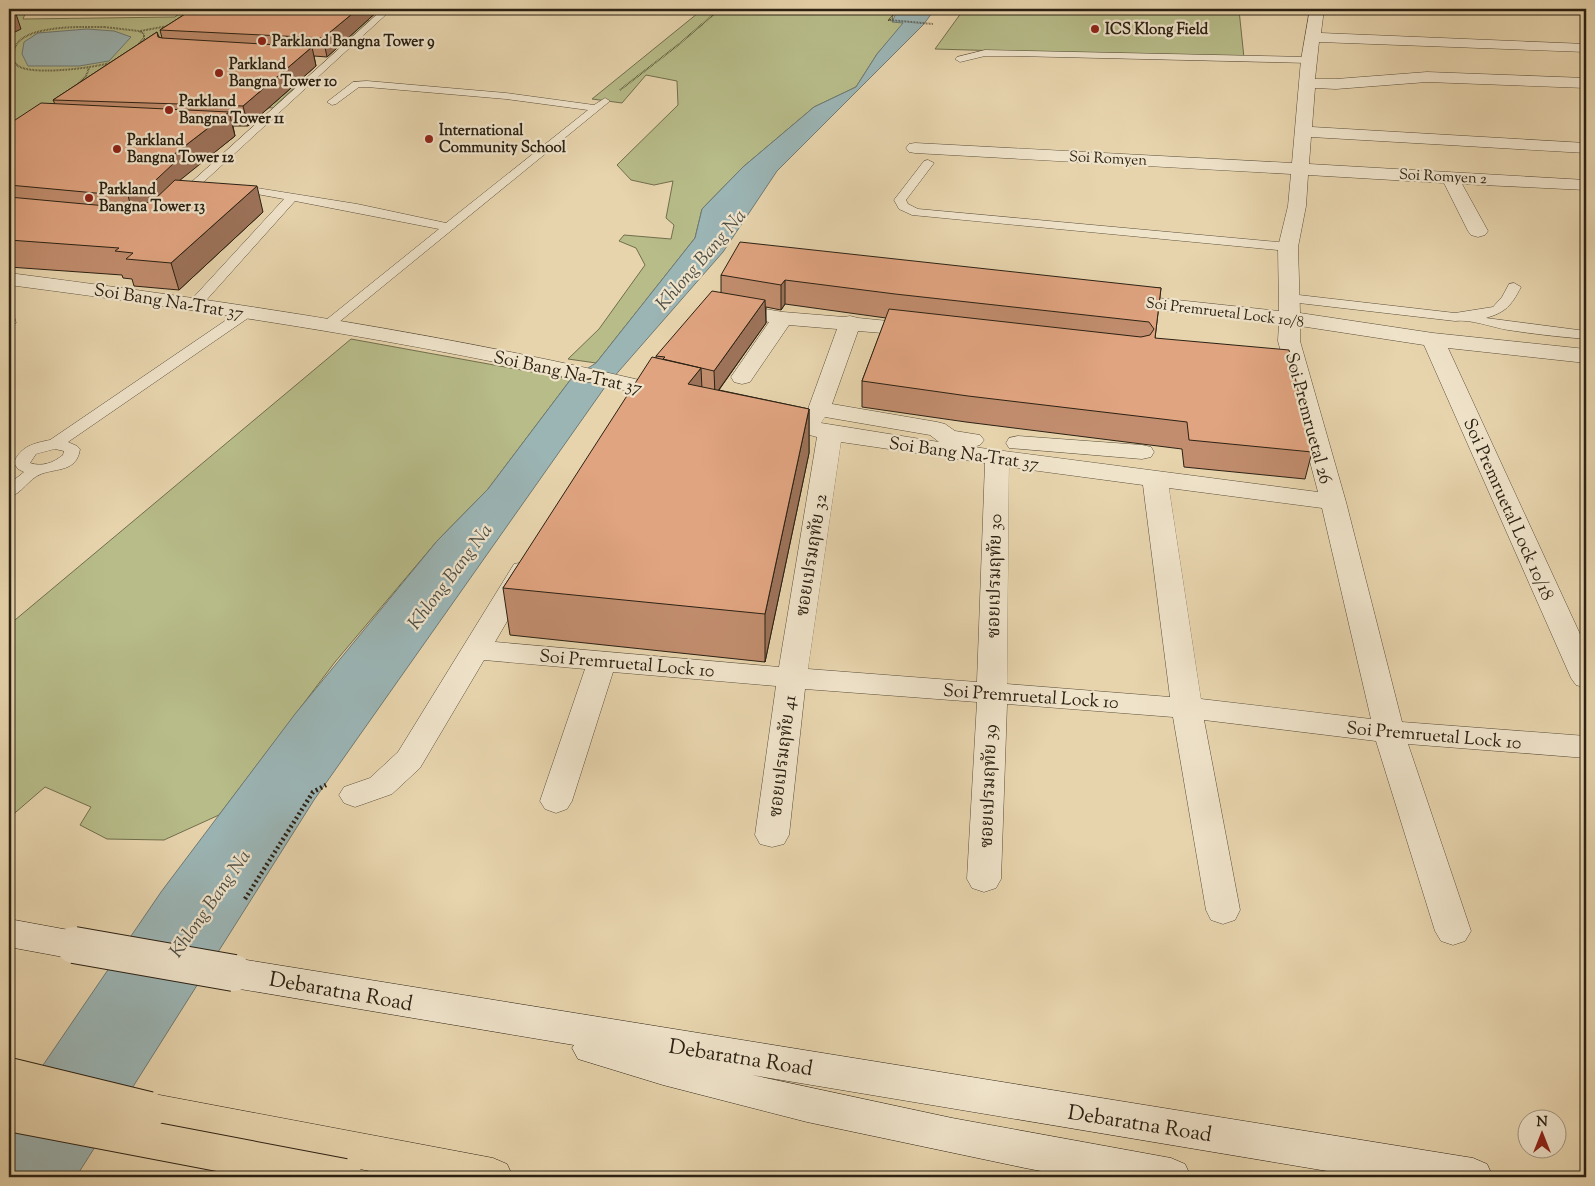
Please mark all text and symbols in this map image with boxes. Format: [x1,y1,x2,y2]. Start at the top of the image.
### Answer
place label: ICS Klong Field [1105,20,1209,41]
marker: ICS Klong Field [1089,23,1101,35]
place label: Parkland Bangna Tower 9 [272,32,434,53]
marker: Parkland Bangna Tower 9 [256,35,268,47]
place label: Parkland Bangna Tower 10 [229,55,337,93]
marker: Parkland Bangna Tower 10 [213,67,225,79]
place label: Parkland Bangna Tower 11 [179,92,285,130]
marker: Parkland Bangna Tower 11 [163,104,175,116]
place label: International Community School [439,121,567,159]
place label: Parkland Bangna Tower 12 [127,131,235,169]
marker: International Community School [423,133,435,145]
marker: Parkland Bangna Tower 12 [111,143,123,155]
street label: Soi Romyen [1068,147,1148,172]
street label: Soi Romyen 2 [1398,165,1488,190]
place label: Parkland Bangna Tower 13 [99,180,205,218]
marker: Parkland Bangna Tower 13 [83,192,95,204]
water label: Khlong Bang Na [650,204,754,317]
street label: Soi Bang Na-Trat 37 [92,278,245,328]
street label: Soi Premruetal Lock 10/8 [1145,293,1305,334]
street label: Soi Bang Na-Trat 37 [491,346,644,402]
street label: Soi Premruetal 26 [1277,350,1337,487]
street label: Soi Premruetal Lock 10/18 [1455,415,1559,605]
street label: Soi Bang Na-Trat 37 [887,432,1040,478]
street label: ซอยเปรมฤทัย 32 [790,492,836,618]
street label: ซอยเปรมฤทัย 30 [982,514,1010,638]
water label: Khlong Bang Na [402,519,500,636]
street label: Soi Premruetal Lock 10 [538,644,716,686]
street label: Soi Premruetal Lock 10 [942,679,1119,717]
street label: ซอยเปรมฤทัย 41 [764,694,804,819]
street label: Soi Premruetal Lock 10 [1345,716,1523,758]
street label: ซอยเปรมฤทัย 39 [975,724,1005,848]
water label: Khlong Bang Na [164,845,258,964]
street label: Debaratna Road [266,966,415,1020]
street label: Debaratna Road [667,1033,815,1085]
street label: Debaratna Road [1066,1099,1214,1151]
north arrow [1518,1108,1568,1158]
text: N [1536,1113,1548,1133]

